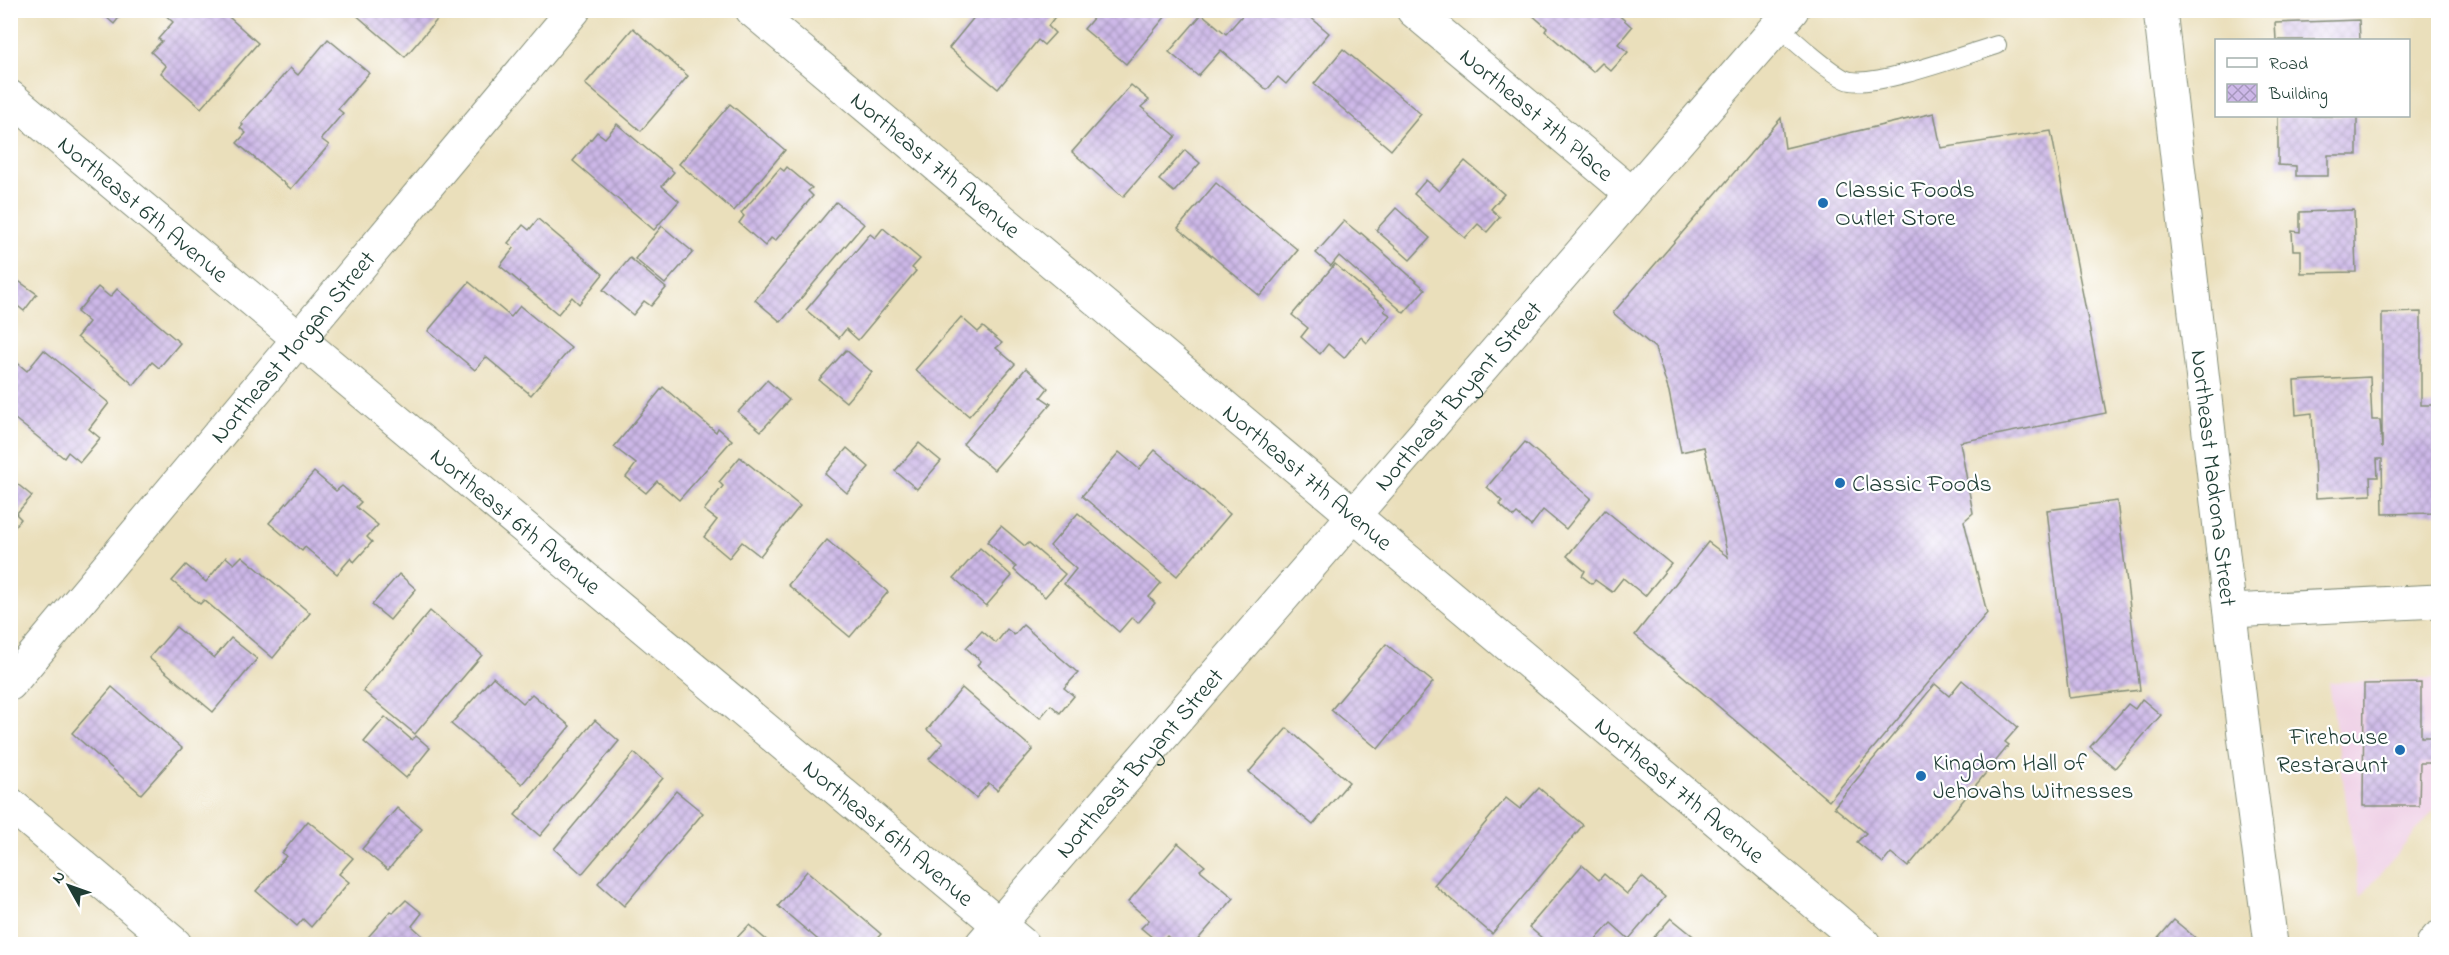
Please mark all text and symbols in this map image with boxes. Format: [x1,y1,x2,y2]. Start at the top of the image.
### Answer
legend [2215,39,2410,117]
street label: Northeast 7th Place [1451,41,1620,191]
text: Road [2269,52,2308,78]
text: Building [2268,82,2328,109]
street label: Northeast 7th Avenue [841,84,1027,248]
street label: Northeast 6th Avenue [49,129,235,293]
place label: Classic Foods Outlet Store [1835,174,1975,237]
marker: Classic Foods Outlet Store [1816,196,1830,210]
street label: Northeast Morgan Street [203,244,385,452]
street label: Northeast Bryant Street [1367,294,1552,500]
street label: Northeast Madrona Street [2179,348,2244,608]
street label: Northeast 7th Avenue [1214,397,1399,561]
street label: Northeast 6th Avenue [421,441,608,605]
place label: Classic Foods [1852,468,1992,503]
marker: Classic Foods [1833,476,1847,490]
street label: Northeast Bryant Street [1049,661,1234,867]
street label: Northeast 7th Avenue [1586,710,1771,873]
place label: Firehouse Restaraunt [2277,721,2388,784]
marker: Firehouse Restaraunt [2393,743,2407,757]
place label: Kingdom Hall of Jehovahs Witnesses [1933,747,2133,810]
street label: Northeast 6th Avenue [794,753,980,917]
marker: Kingdom Hall of Jehovahs Witnesses [1914,769,1928,783]
north arrow [39,856,99,916]
text: N [46,866,72,889]

